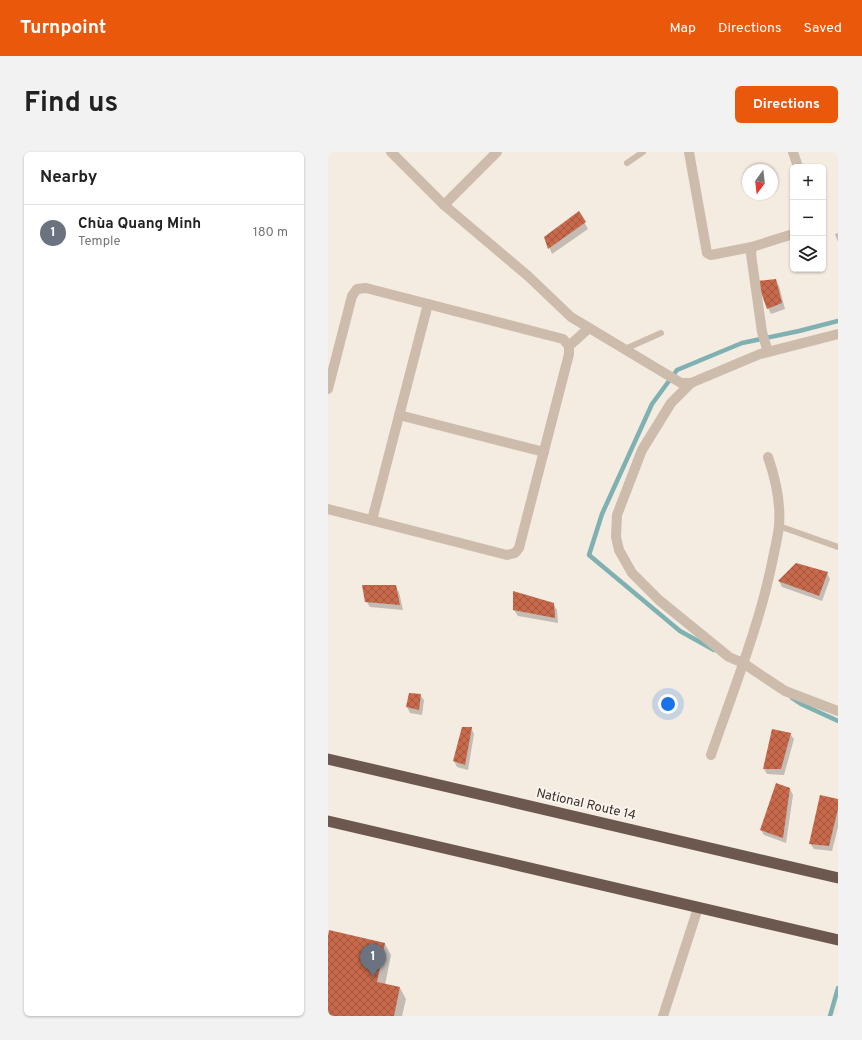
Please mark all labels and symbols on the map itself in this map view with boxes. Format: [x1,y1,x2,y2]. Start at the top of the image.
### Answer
north arrow [742,164,778,200]
your location [658,694,678,714]
street label: National Route 14 [535,786,637,824]
pin: 1 [360,944,386,977]

